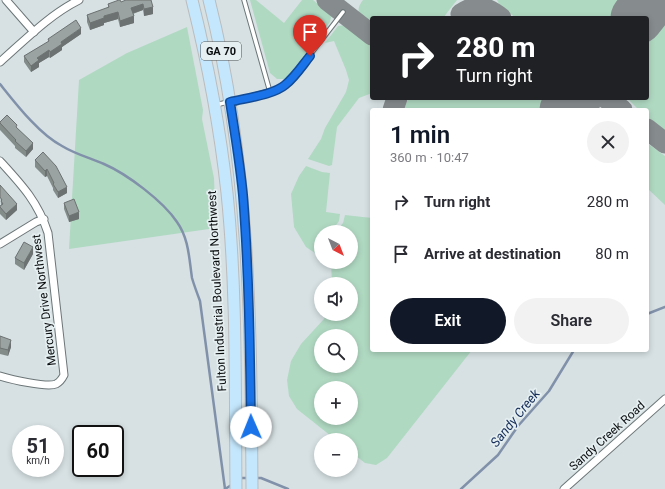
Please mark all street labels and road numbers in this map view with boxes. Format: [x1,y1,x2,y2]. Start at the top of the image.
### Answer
road number: GA 70 [201,42,241,60]
street label: Fulton Industrial Boulevard Northwest [205,190,229,392]
street label: Mercury Drive Northwest [29,233,59,366]
street label: Sandy Creek Road [566,398,648,474]

